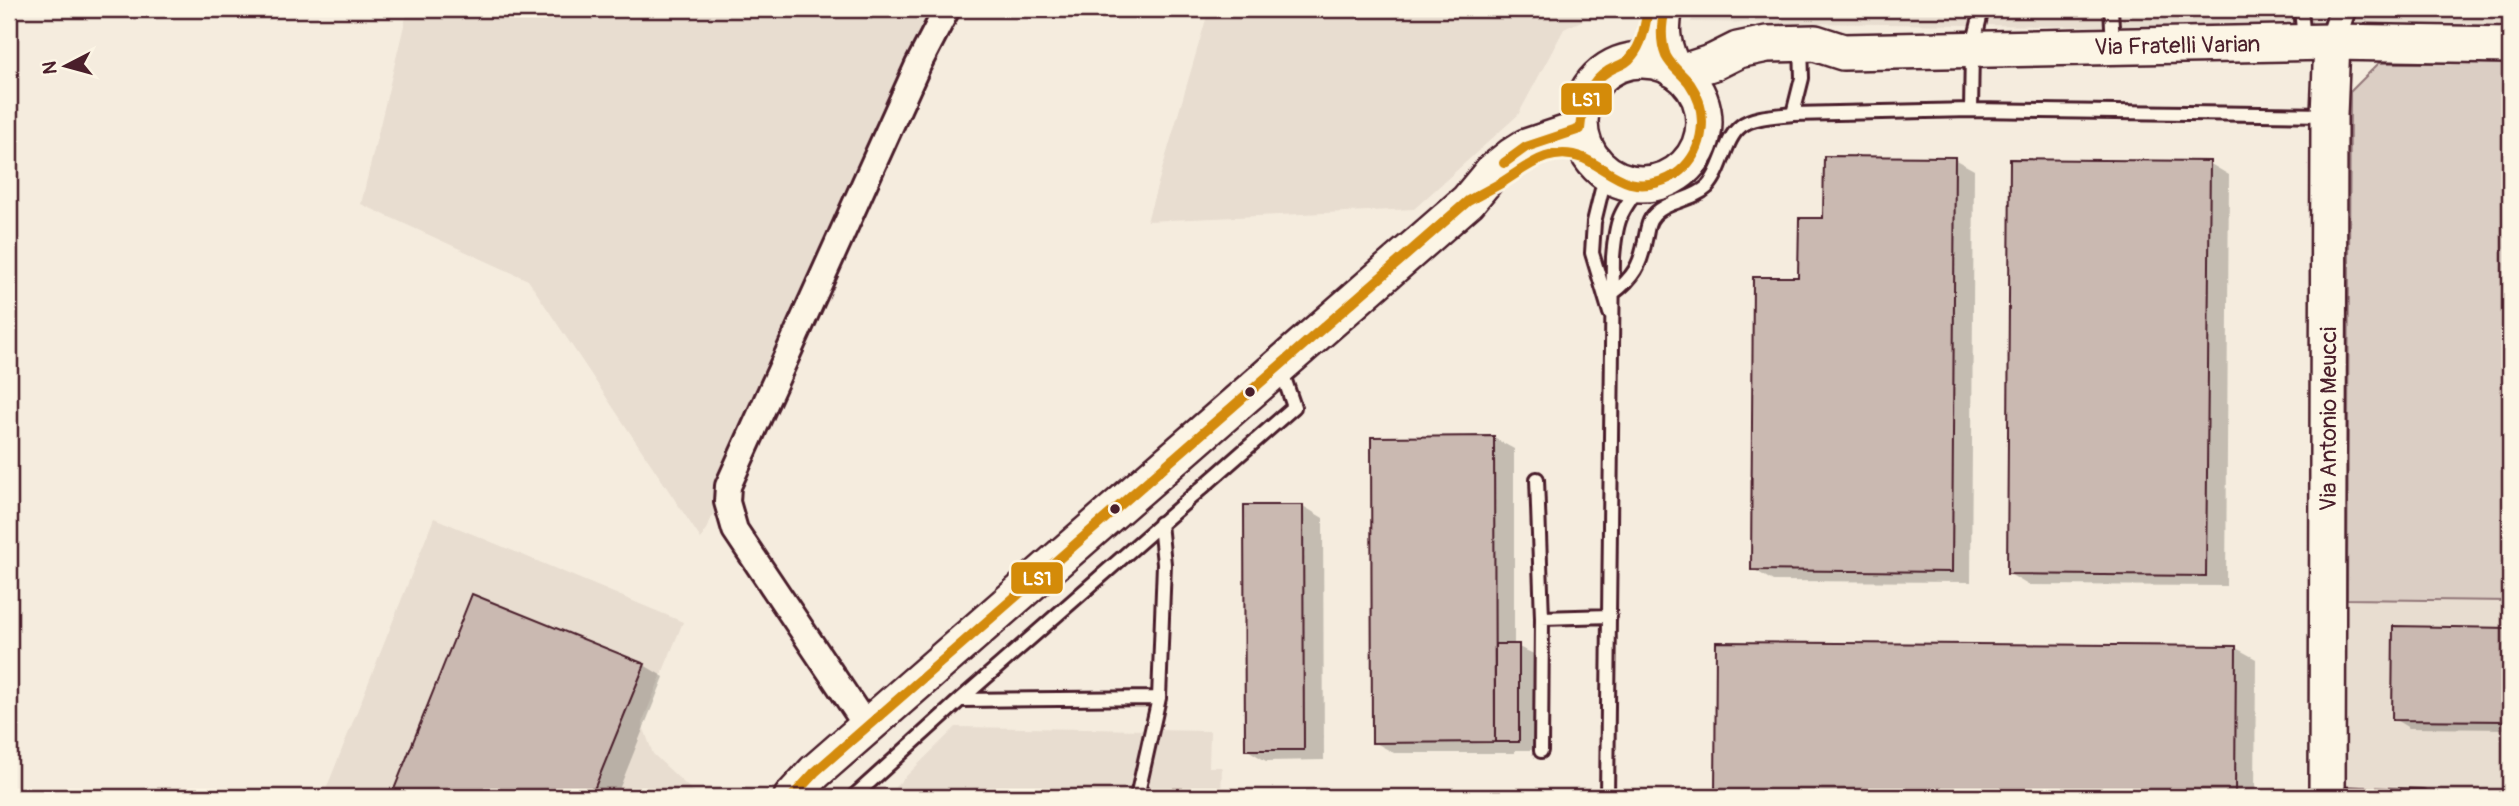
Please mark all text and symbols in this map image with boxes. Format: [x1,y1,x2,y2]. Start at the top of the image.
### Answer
street label: Via Fratelli Varian [2094,29,2261,62]
north arrow [32,32,102,102]
text: N [37,60,63,75]
line badge: LS1 [1560,82,1613,116]
text: LS1 [1571,88,1601,112]
street label: Via Antonio Meucci [2314,327,2343,511]
unlabelled marker [1243,385,1257,399]
unlabelled marker [1108,502,1122,516]
line badge: LS1 [1010,561,1064,595]
text: LS1 [1022,567,1052,591]

